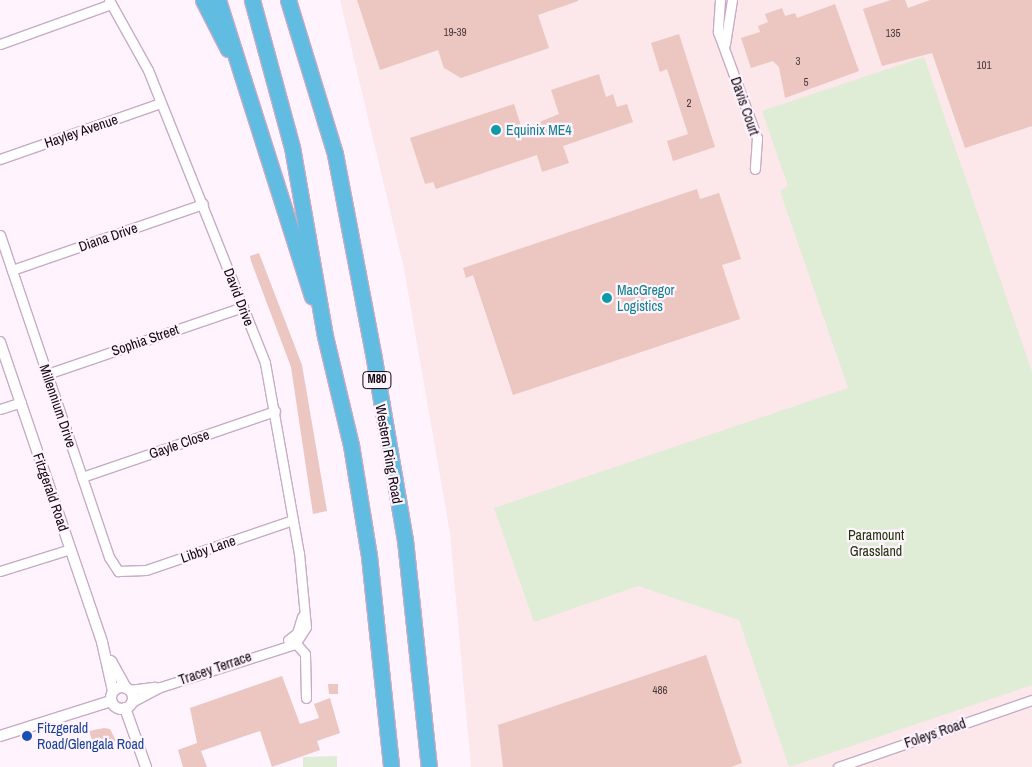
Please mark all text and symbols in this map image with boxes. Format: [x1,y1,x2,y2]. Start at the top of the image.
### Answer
house number: 19-39 [443,25,467,39]
house number: 135 [885,26,901,40]
house number: 3 [795,54,801,68]
house number: 101 [976,58,992,72]
street label: Davis Court [727,75,763,137]
house number: 5 [803,75,809,89]
house number: 2 [686,96,692,110]
street label: Hayley Avenue [42,111,120,151]
place label: Equinix ME4 [506,122,572,138]
marker: Equinix ME4 [490,124,502,136]
street label: Diana Drive [76,219,140,255]
street label: David Drive [220,266,258,328]
place label: MacGregor Logistics [617,282,674,314]
marker: MacGregor Logistics [601,292,613,304]
street label: Sophia Street [109,321,181,359]
street label: Millennium Drive [36,362,80,450]
road number: M80 [362,370,392,390]
street label: Western Ring Road [372,403,406,505]
street label: Gayle Close [147,426,211,462]
street label: Fitzgerald Road [30,451,72,533]
park label: Paramount Grassland [848,527,904,560]
street label: Libby Lane [178,532,238,566]
street label: Tracey Terrace [176,648,254,688]
house number: 486 [652,683,668,697]
street label: Foleys Road [902,715,968,751]
place label: Fitzgerald Road/Glengala Road [37,720,144,752]
marker: Fitzgerald Road/Glengala Road [21,730,33,742]

